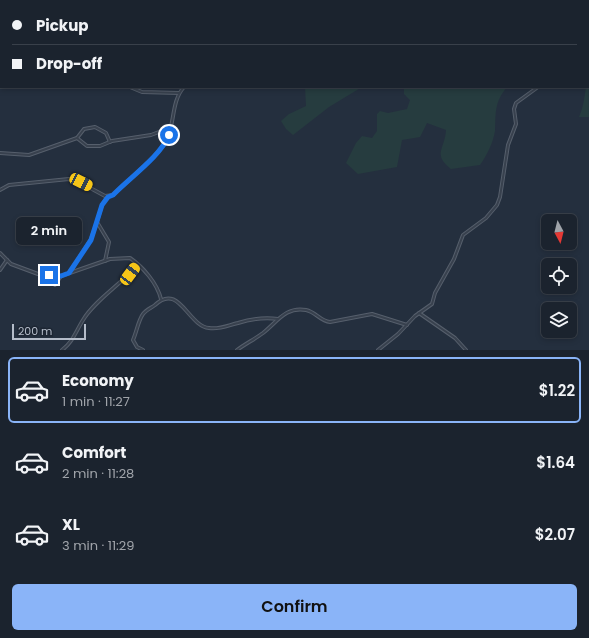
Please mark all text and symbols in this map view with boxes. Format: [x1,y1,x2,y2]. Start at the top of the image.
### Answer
text: Pickup [36,15,88,36]
text: Drop-off [36,53,102,74]
route start [160,126,178,144]
car [68,171,94,193]
north arrow [541,214,577,250]
map controls [541,214,577,338]
callout: 2 min [16,217,82,245]
text: 2 min [31,221,67,240]
button: locate [541,258,577,294]
car [118,261,142,287]
route end [40,266,58,284]
button: layers [541,302,577,338]
scale bar [12,322,86,341]
text: 200 m [18,323,52,339]
text: Economy [62,370,134,391]
icon: car [14,372,50,408]
text: $1.22 [539,380,575,401]
text: 1 min · 11:27 [62,392,130,411]
text: Comfort [62,442,126,463]
icon: car [14,444,50,480]
text: $1.64 [536,452,575,473]
text: 2 min · 11:28 [62,464,134,483]
text: XL [62,514,80,535]
icon: car [14,516,50,552]
text: $2.07 [535,524,575,545]
text: 3 min · 11:29 [62,536,135,555]
button: Confirm [12,584,577,630]

